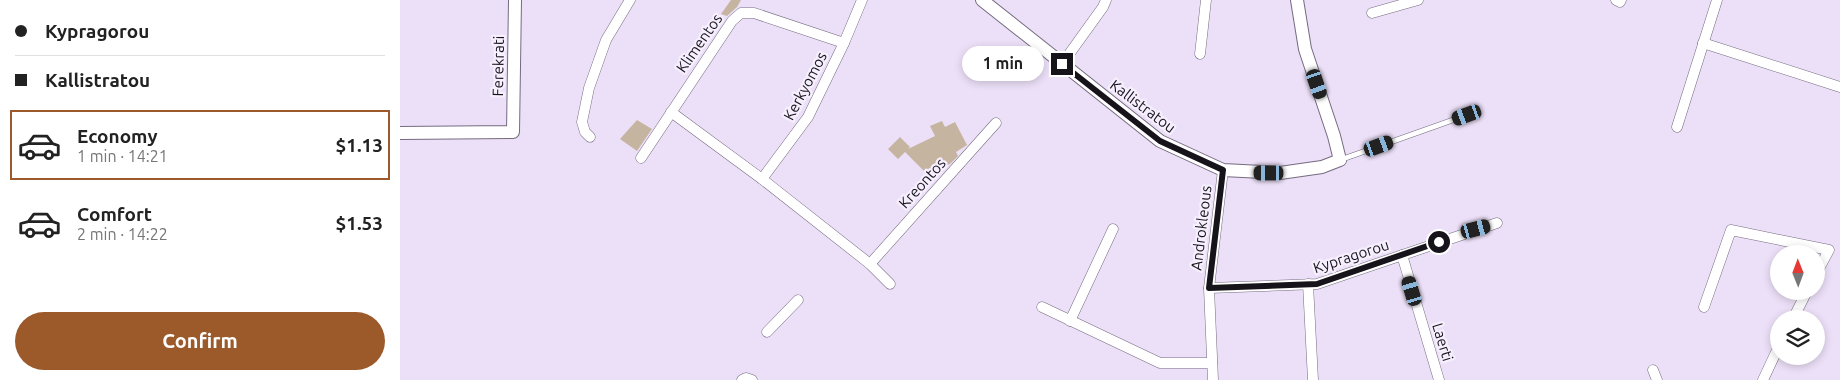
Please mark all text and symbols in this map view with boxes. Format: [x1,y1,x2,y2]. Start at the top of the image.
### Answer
street label: Klimentos [673,10,725,76]
text: Kypragorou [45,20,149,42]
street label: Ferekrati [489,36,507,96]
callout: 1 min [962,46,1044,82]
street label: Kerkyomos [780,49,830,123]
route end [1051,53,1073,75]
text: 1 min [983,54,1023,72]
car [1305,67,1328,101]
text: Kallistratou [45,69,150,91]
street label: Kallistratou [1107,76,1179,136]
car [1450,103,1483,127]
icon: car [17,123,62,168]
text: Economy [77,125,158,147]
text: $1.13 [335,134,383,156]
car [1362,134,1395,158]
text: 1 min · 14:21 [77,147,168,165]
street label: Kreontos [895,154,949,212]
car [1254,166,1284,181]
street label: Androkleous [1187,185,1215,271]
icon: car [17,201,62,246]
text: Comfort [77,203,152,225]
text: $1.53 [335,212,383,234]
car [1459,218,1492,240]
text: 2 min · 14:22 [77,225,168,243]
route start [1428,231,1450,253]
street label: Kypragorou [1311,236,1391,276]
north arrow [1770,245,1825,300]
map controls [1770,245,1825,365]
car [1400,274,1423,308]
button: layers [1770,310,1825,365]
button: Confirm [15,312,385,370]
street label: Laerti [1429,321,1457,363]

